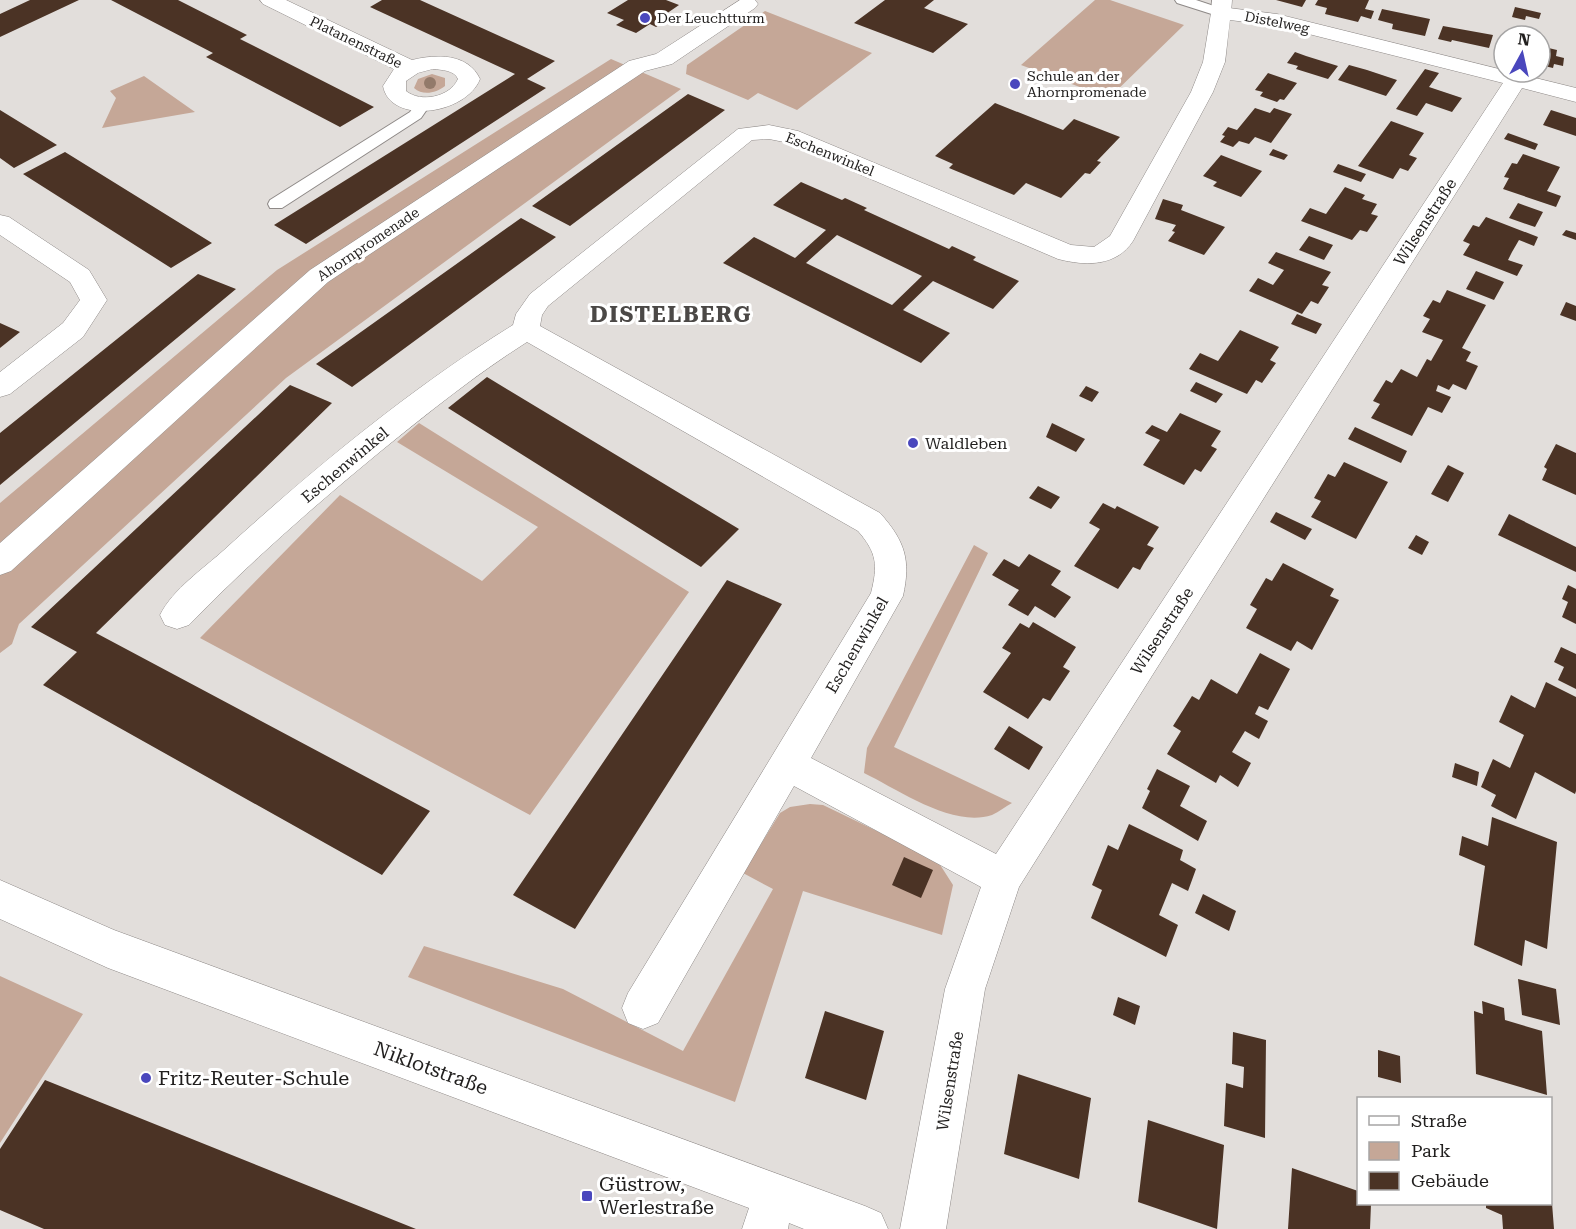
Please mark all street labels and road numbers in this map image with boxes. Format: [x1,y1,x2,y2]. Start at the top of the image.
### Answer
street label: Distelweg [1243,8,1311,36]
street label: Platanenstraße [307,13,405,71]
street label: Eschenwinkel [783,129,877,179]
street label: Wilsenstraße [1390,175,1460,269]
street label: Ahornpromenade [314,204,422,284]
street label: Eschenwinkel [298,423,392,507]
street label: Wilsenstraße [1127,584,1197,678]
street label: Eschenwinkel [822,594,892,696]
street label: Wilsenstraße [933,1030,967,1132]
street label: Niklotstraße [371,1036,491,1100]

